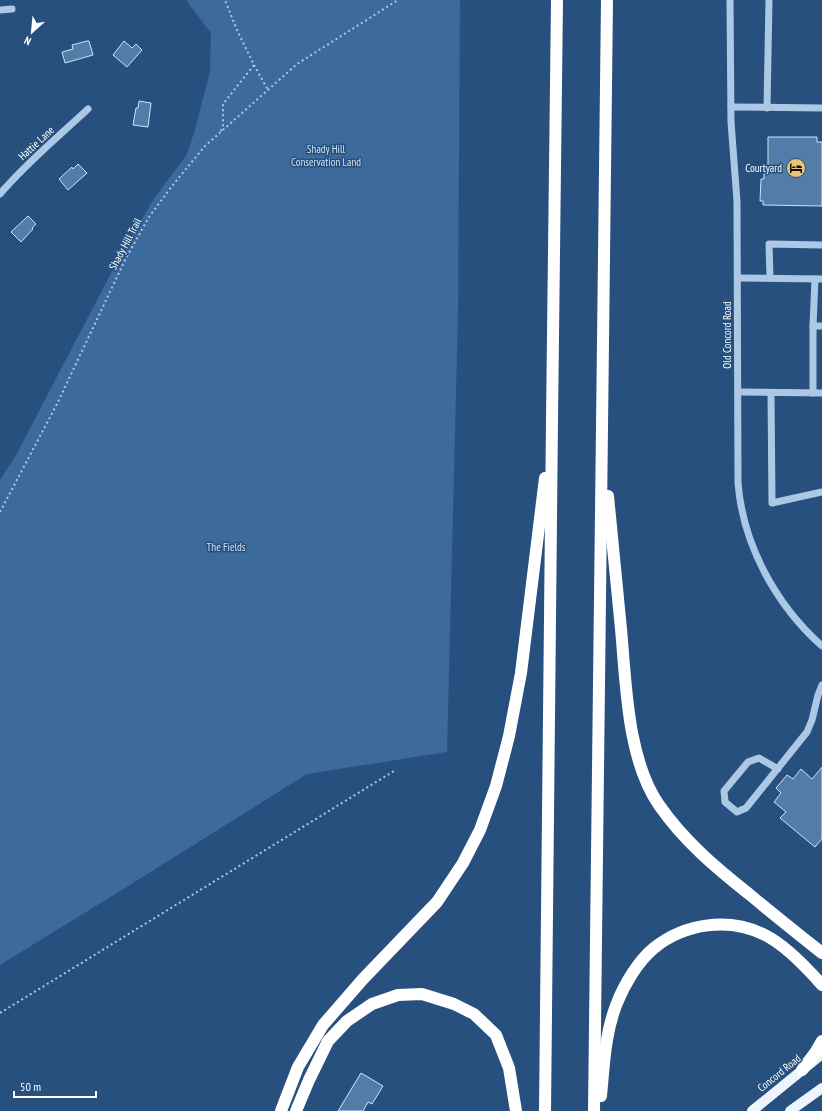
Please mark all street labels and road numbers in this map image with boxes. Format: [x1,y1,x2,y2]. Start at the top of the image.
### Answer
street label: Hattie Lane [15,123,57,163]
street label: Shady Hill Trail [106,215,145,272]
street label: Old Concord Road [720,301,734,369]
street label: Concord Road [755,1051,804,1095]

